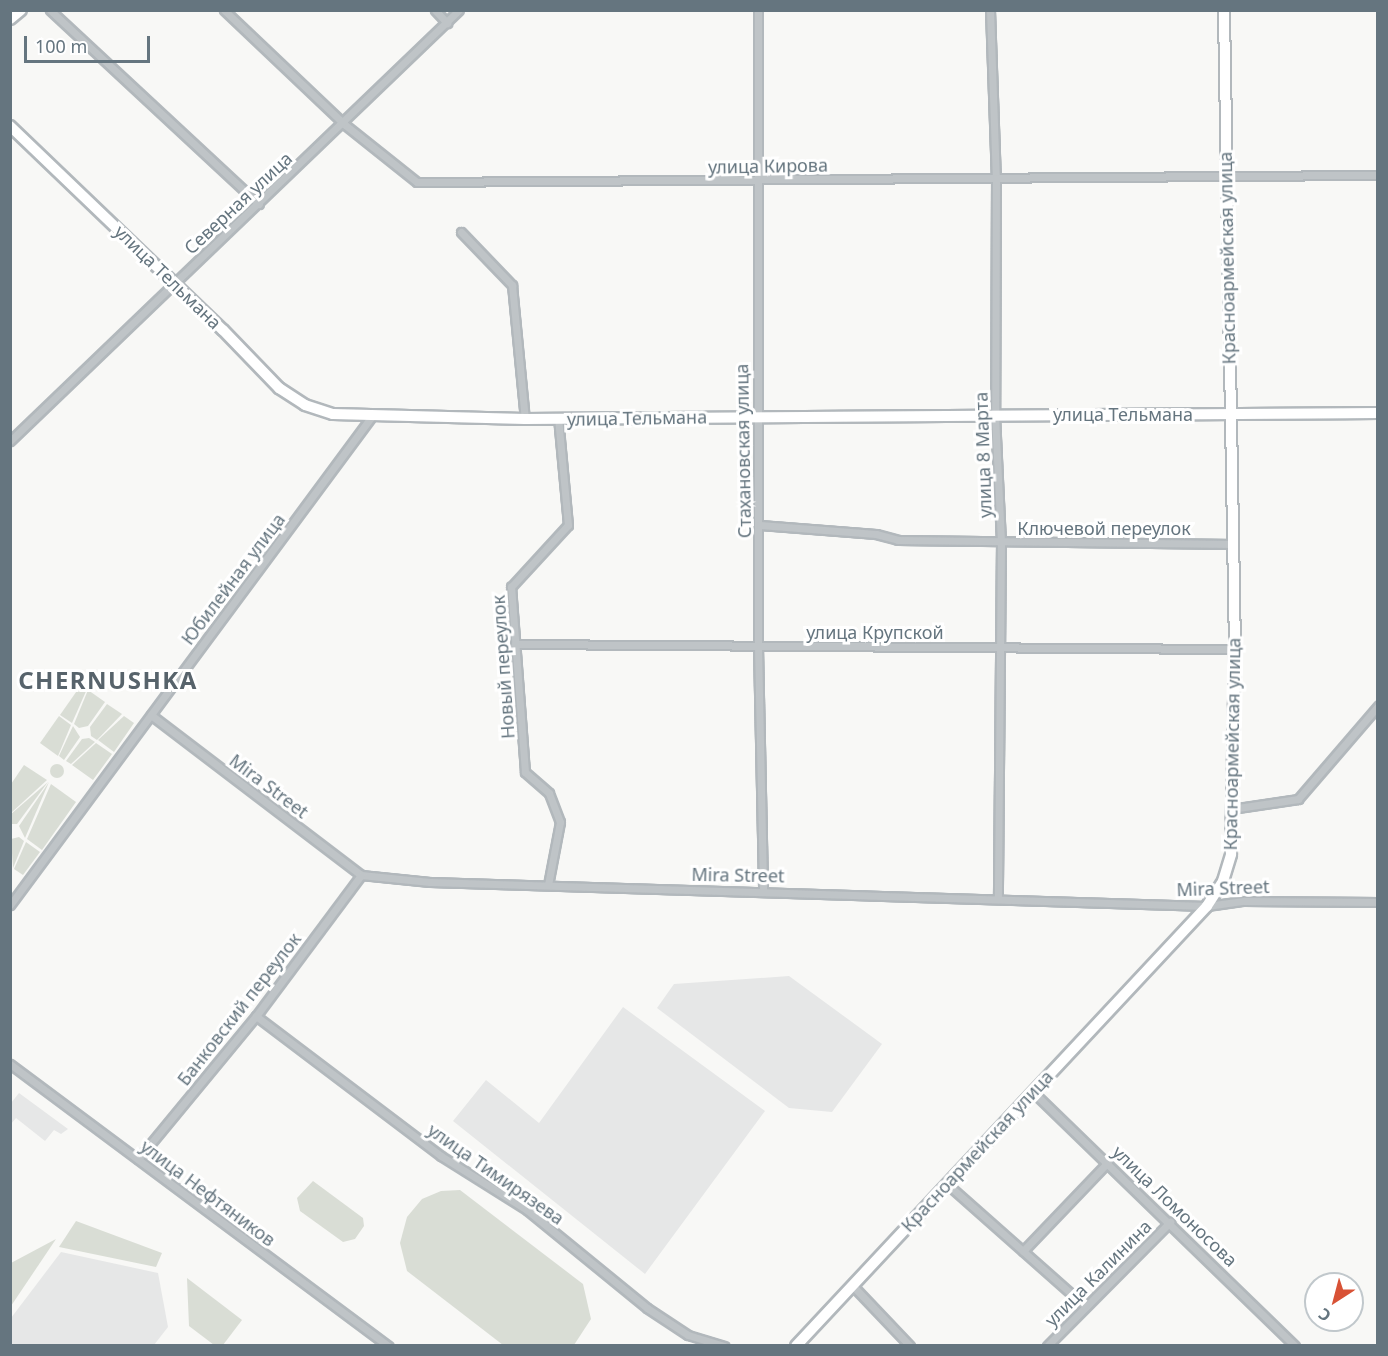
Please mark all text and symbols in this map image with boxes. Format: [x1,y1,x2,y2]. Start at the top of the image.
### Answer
scale bar [27,24,153,62]
text: 100 m [35,34,87,58]
street label: Северная улица [180,147,296,259]
street label: Красноармейская улица [1214,151,1240,365]
street label: улица Кирова [708,154,828,178]
street label: улица Тельмана [110,221,226,333]
street label: Стахановская улица [731,364,755,538]
street label: улица 8 Марта [970,392,996,518]
street label: улица Тельмана [1053,403,1193,425]
street label: улица Тельмана [567,406,707,430]
street label: Юбилейная улица [177,509,289,649]
street label: Ключевой переулок [1017,517,1191,539]
street label: Новый переулок [487,594,519,740]
street label: улица Крупской [806,621,944,643]
street label: Красноармейская улица [1219,637,1245,851]
district label: CHERNUSHKA [18,666,198,694]
street label: Mira Street [225,749,313,823]
street label: Mira Street [691,863,785,887]
street label: Mira Street [1176,876,1270,900]
street label: Банковский переулок [173,928,305,1090]
street label: Красноармейская улица [897,1066,1057,1236]
street label: улица Тимирязева [424,1119,568,1229]
street label: улица Нефтяников [136,1135,280,1251]
street label: улица Ломоносова [1108,1141,1242,1271]
street label: улица Калинина [1040,1215,1156,1331]
north arrow [1304,1272,1364,1332]
text: С [1314,1303,1335,1327]

